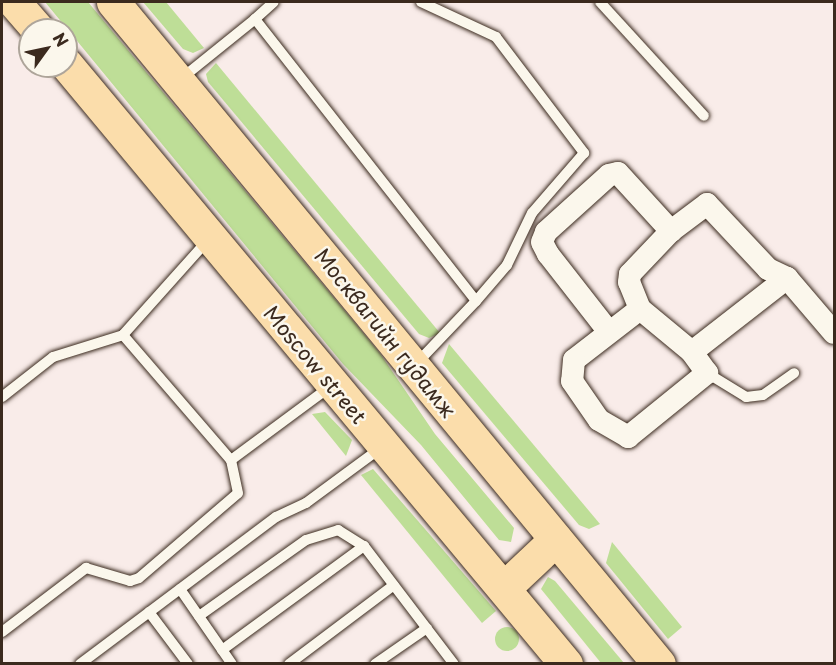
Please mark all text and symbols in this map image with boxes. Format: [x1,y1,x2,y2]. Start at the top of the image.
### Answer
north arrow [18,18,78,78]
text: N [48,27,75,51]
street label: Москвагийн гудамж [310,242,462,422]
street label: Moscow street [260,300,372,428]

